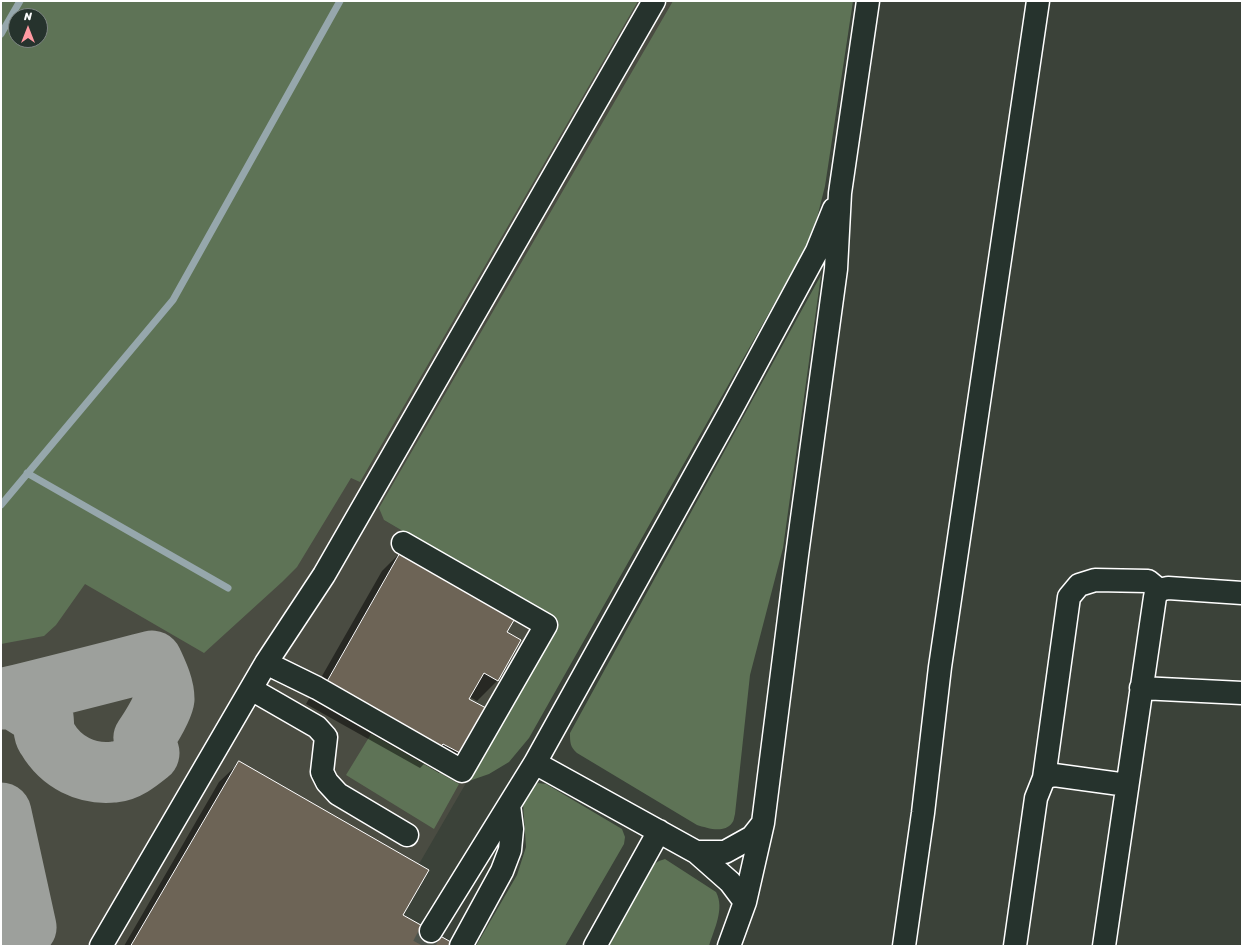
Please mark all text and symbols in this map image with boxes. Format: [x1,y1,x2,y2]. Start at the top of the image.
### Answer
text: N [24,7,32,26]
north arrow [8,8,48,48]

